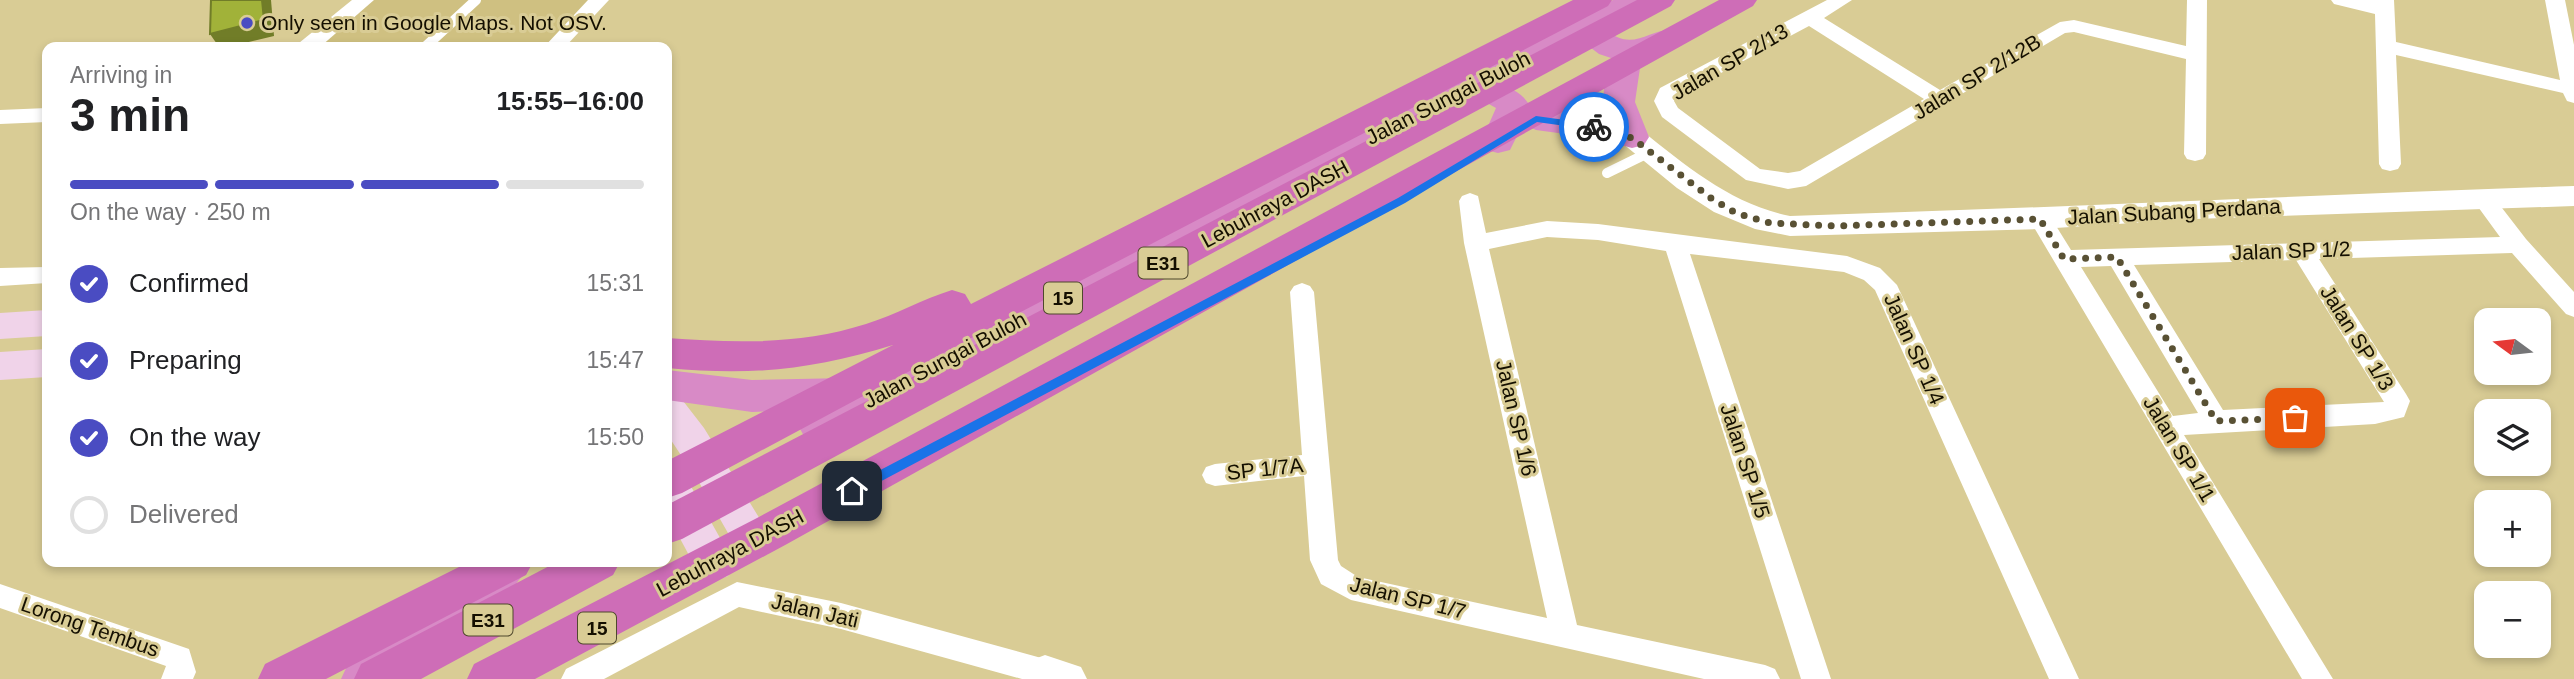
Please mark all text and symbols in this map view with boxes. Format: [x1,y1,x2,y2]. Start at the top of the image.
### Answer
place label: Only seen in Google Maps. Not OSV. [261,11,607,34]
marker: Only seen in Google Maps. Not OSV. [239,15,255,31]
street label: Jalan SP 2/13 [1668,19,1792,104]
street label: Jalan SP 2/12B [1909,30,2045,124]
street label: Jalan Sungai Buloh [1362,46,1534,149]
text: Arriving in [70,62,172,88]
text: 15:55–16:00 [497,86,644,116]
text: 3 min [70,89,190,141]
courier [1559,92,1629,162]
icon: bike [1575,108,1613,146]
street label: Lebuhraya DASH [1197,155,1352,252]
street label: Jalan Subang Perdana [2067,194,2282,229]
text: On the way · 250 m [70,199,271,225]
street label: Jalan SP 1/2 [2231,237,2351,264]
road number: E31 [1138,247,1188,278]
icon: check [70,265,108,303]
text: Confirmed [129,268,249,298]
text: 15:31 [586,270,644,296]
street label: Jalan SP 1/3 [2316,281,2399,394]
road number: 15 [1044,282,1082,314]
street label: Jalan SP 1/4 [1880,290,1949,408]
street label: Jalan Sungai Buloh [859,307,1030,412]
north arrow [2474,308,2552,385]
map controls [2474,308,2551,658]
icon: check [70,342,108,380]
text: Preparing [129,345,242,375]
text: 15:47 [586,347,644,373]
street label: Jalan SP 1/6 [1492,357,1541,478]
pin [2265,388,2325,448]
street label: Jalan SP 1/1 [2139,392,2220,506]
icon: bag [2276,399,2314,437]
button: layers [2474,399,2551,476]
street label: Jalan SP 1/5 [1716,401,1775,521]
icon: check [70,419,108,457]
text: On the way [129,422,261,452]
text: 15:50 [586,424,644,450]
street label: SP 1/7A [1226,453,1304,484]
pin [822,461,882,521]
icon: home [833,472,871,510]
button: + [2474,490,2551,567]
text: Delivered [129,499,239,529]
street label: Lebuhraya DASH [652,504,807,601]
street label: Jalan SP 1/7 [1348,572,1468,623]
button: − [2474,581,2551,658]
street label: Jalan Jati [769,589,861,632]
street label: Lorong Tembus [18,592,162,661]
road number: E31 [463,604,512,636]
road number: 15 [578,612,616,643]

